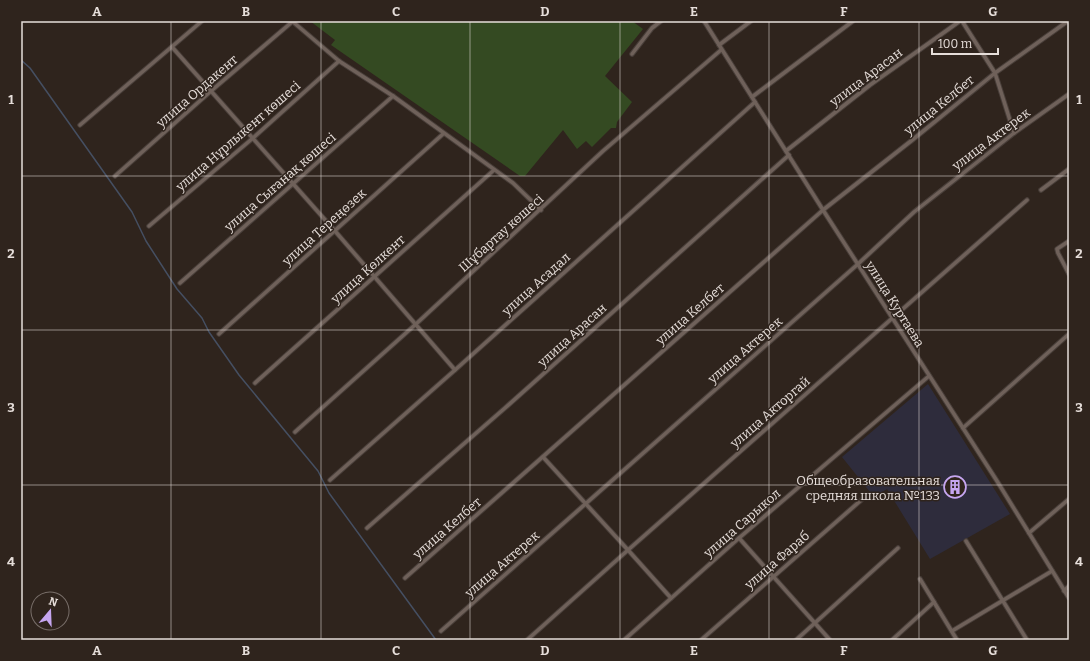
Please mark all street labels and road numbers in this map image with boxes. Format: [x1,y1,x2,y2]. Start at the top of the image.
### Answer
street label: улица Арасан [826,45,906,110]
street label: улица Ордакент [153,52,241,131]
street label: улица Келбет [900,72,977,138]
street label: улица Нұрлыкент көшесі [172,78,303,195]
street label: улица Актерек [948,105,1033,174]
street label: улица Сығанақ көшесі [221,130,339,235]
street label: улица Тереңөзек [278,185,369,269]
street label: Шұбартау көшесі [456,191,546,275]
street label: улица Көлкент [327,232,408,307]
street label: улица Асадал [498,249,573,319]
street label: улица Куртаева [862,257,928,350]
street label: улица Келбет [652,280,727,348]
street label: улица Арасан [534,300,610,370]
street label: улица Актерек [704,313,785,387]
street label: улица Акторгай [726,373,813,451]
street label: улица Сарыкол [700,486,784,561]
street label: улица Келбет [409,494,484,562]
street label: улица Актерек [461,527,542,601]
street label: улица Фараб [741,528,813,593]

